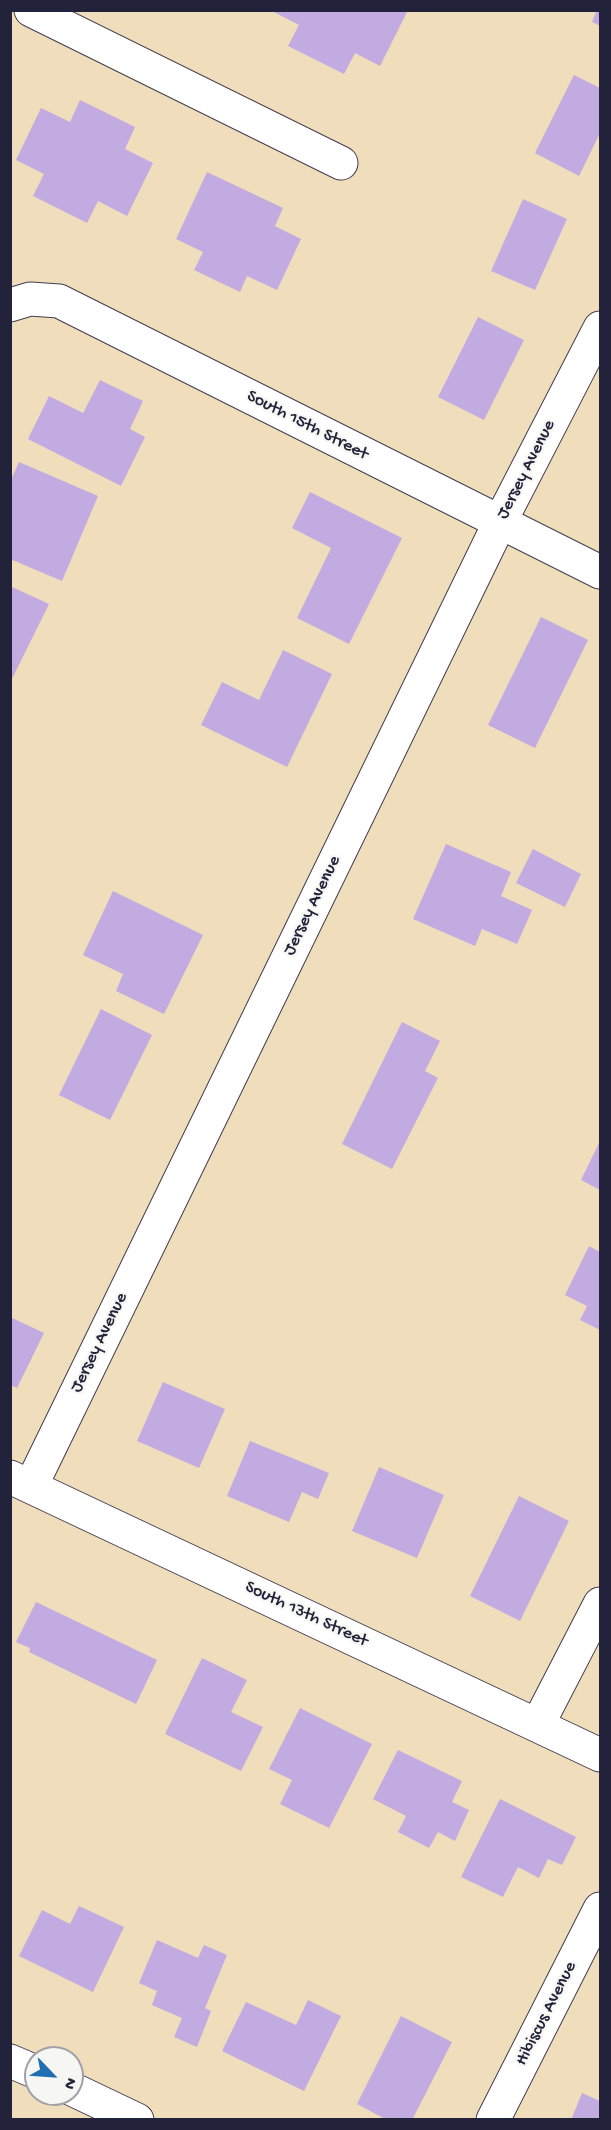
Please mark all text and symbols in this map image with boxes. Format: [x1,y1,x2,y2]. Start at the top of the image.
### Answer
street label: South 15th Street [243,386,371,466]
street label: Jersey Avenue [493,417,561,523]
street label: Jersey Avenue [280,853,346,959]
street label: Jersey Avenue [67,1290,133,1396]
street label: South 13th Street [241,1577,371,1653]
street label: Hibiscus Avenue [512,1958,582,2070]
north arrow [24,2046,84,2106]
text: N [58,2074,80,2092]

